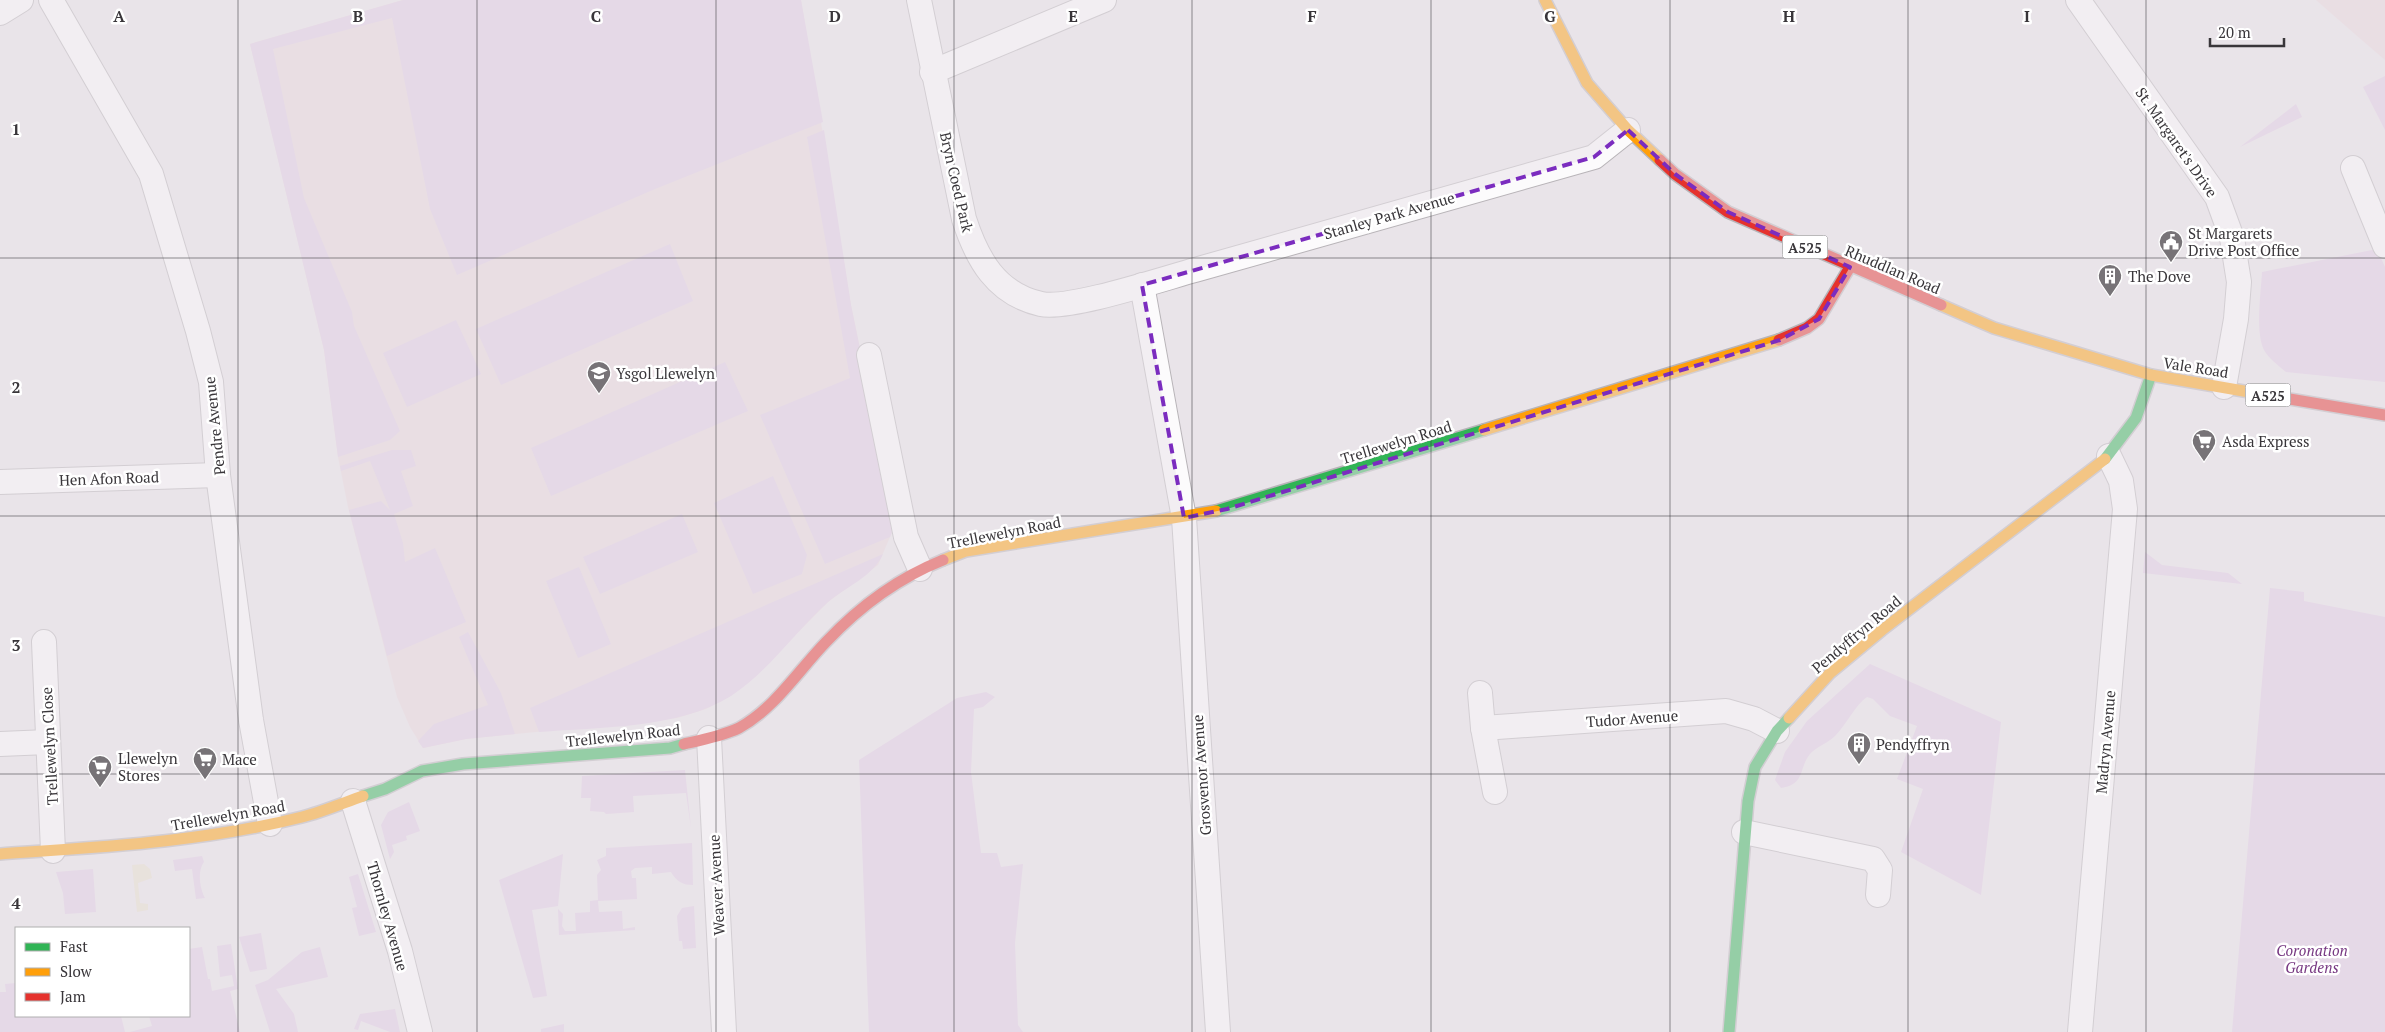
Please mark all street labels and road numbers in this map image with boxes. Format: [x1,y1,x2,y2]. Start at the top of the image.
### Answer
street label: St. Margaret's Drive [2132,83,2222,201]
street label: Bryn Coed Park [936,130,978,234]
street label: Stanley Park Avenue [1321,187,1457,243]
road number: A525 [1782,236,1828,258]
street label: Rhuddlan Road [1842,240,1944,298]
street label: Vale Road [2162,352,2230,382]
street label: Pendre Avenue [199,376,229,476]
road number: A525 [2246,384,2290,406]
street label: Trellewelyn Road [1338,416,1454,468]
street label: Hen Afon Road [59,466,159,490]
street label: Trellewelyn Road [946,511,1062,553]
street label: Pendyffryn Road [1807,591,1905,677]
street label: Trellewelyn Close [36,686,62,806]
street label: Madryn Avenue [2091,689,2119,795]
street label: Tudor Avenue [1585,705,1679,731]
street label: Grosvenor Avenue [1187,714,1215,836]
street label: Trellewelyn Road [565,719,681,751]
street label: Trellewelyn Road [170,795,286,835]
street label: Weaver Avenue [703,834,729,936]
street label: Thornley Avenue [363,859,413,973]

